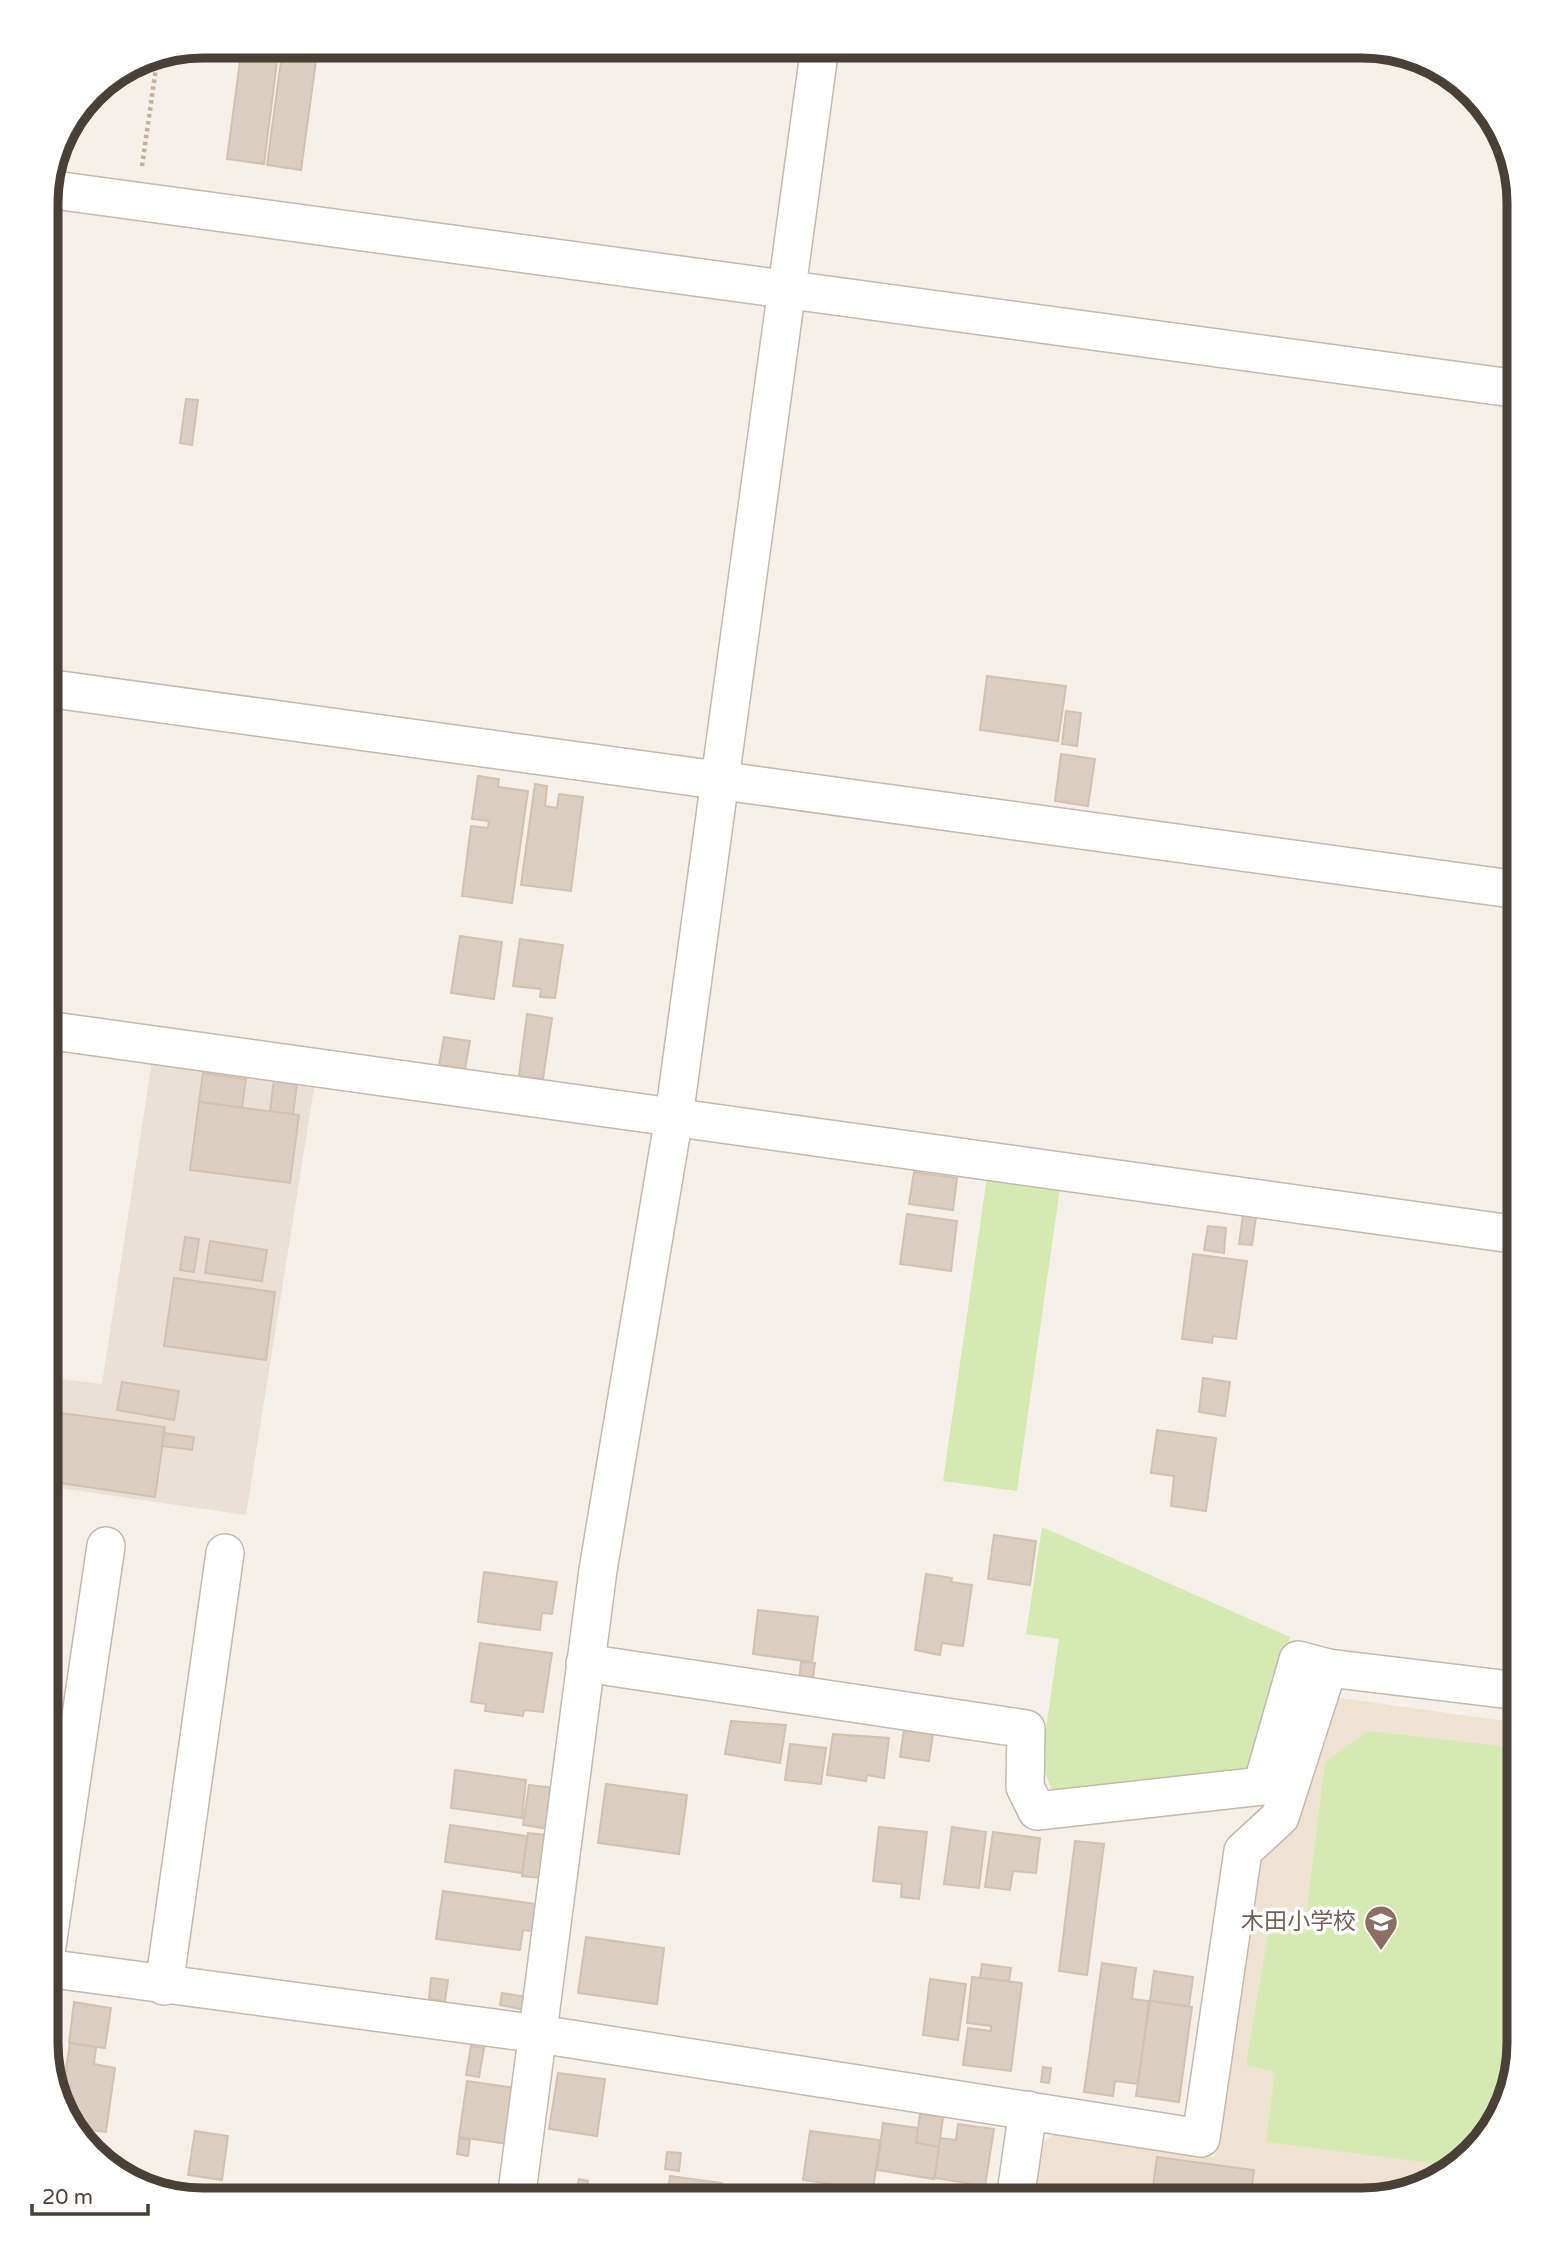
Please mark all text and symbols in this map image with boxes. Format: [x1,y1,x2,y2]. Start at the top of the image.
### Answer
school or university icon: 木田小学校 [1362,1903,1400,1952]
place label: 木田小学校 [1241,1908,1356,1936]
scale bar [32,2172,147,2216]
text: 20 m [42,2185,93,2210]

